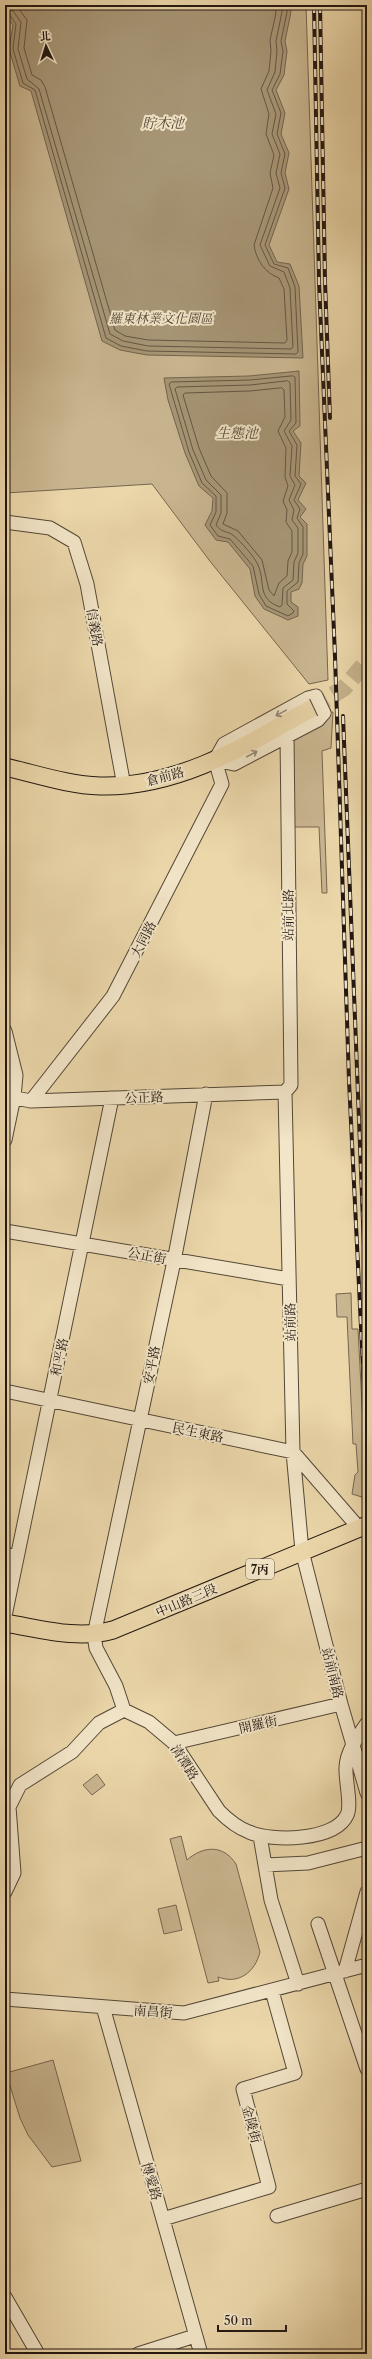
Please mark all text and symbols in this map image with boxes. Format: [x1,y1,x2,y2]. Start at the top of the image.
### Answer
north arrow [26,26,66,66]
text: 北 [39,29,51,43]
water label: 貯木池 [142,114,186,132]
park label: 羅東林業文化園區 [109,310,215,326]
water label: 生態池 [216,424,260,442]
street label: 信義路 [84,606,106,648]
one-way arrow [275,709,287,717]
one-way arrow [246,750,258,758]
street label: 倉前路 [144,763,186,789]
street label: 站前北路 [280,889,296,941]
street label: 大同路 [127,918,159,960]
street label: 公正路 [124,1088,164,1106]
street label: 公正街 [126,1243,168,1267]
street label: 站前路 [282,1302,298,1342]
street label: 和平路 [47,1336,71,1378]
street label: 安平路 [139,1344,163,1386]
street label: 民生東路 [171,1419,225,1445]
road number: 7丙 [246,1559,274,1579]
street label: 中山路三段 [153,1580,219,1620]
street label: 站前南路 [319,1646,347,1700]
street label: 開羅街 [237,1712,279,1736]
street label: 清潭路 [168,1741,202,1783]
street label: 南昌街 [133,2002,173,2020]
street label: 金陵街 [239,2103,265,2145]
street label: 博愛路 [139,2160,165,2202]
scale bar [218,2307,286,2333]
text: 50 m [224,2313,253,2328]

